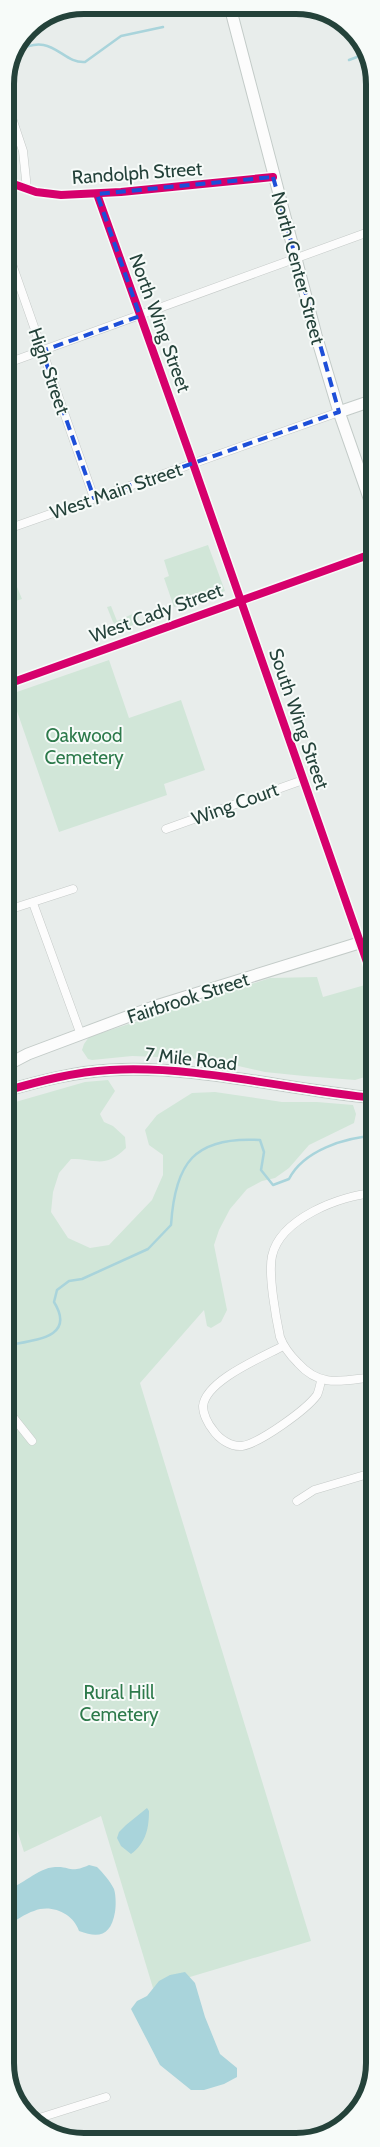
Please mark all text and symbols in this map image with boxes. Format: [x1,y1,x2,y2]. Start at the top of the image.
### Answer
street label: Randolph Street [71,157,204,189]
street label: North Center Street [267,189,330,348]
street label: North Wing Street [124,251,196,396]
street label: High Street [23,325,75,418]
street label: West Main Street [47,458,185,524]
street label: West Cady Street [86,578,226,648]
street label: South Wing Street [264,645,334,793]
park label: Oakwood Cemetery [44,724,124,769]
street label: Wing Court [189,778,282,830]
street label: Fairbrook Street [124,967,252,1029]
street label: 7 Mile Road [144,1043,238,1075]
park label: Rural Hill Cemetery [79,1681,159,1726]

